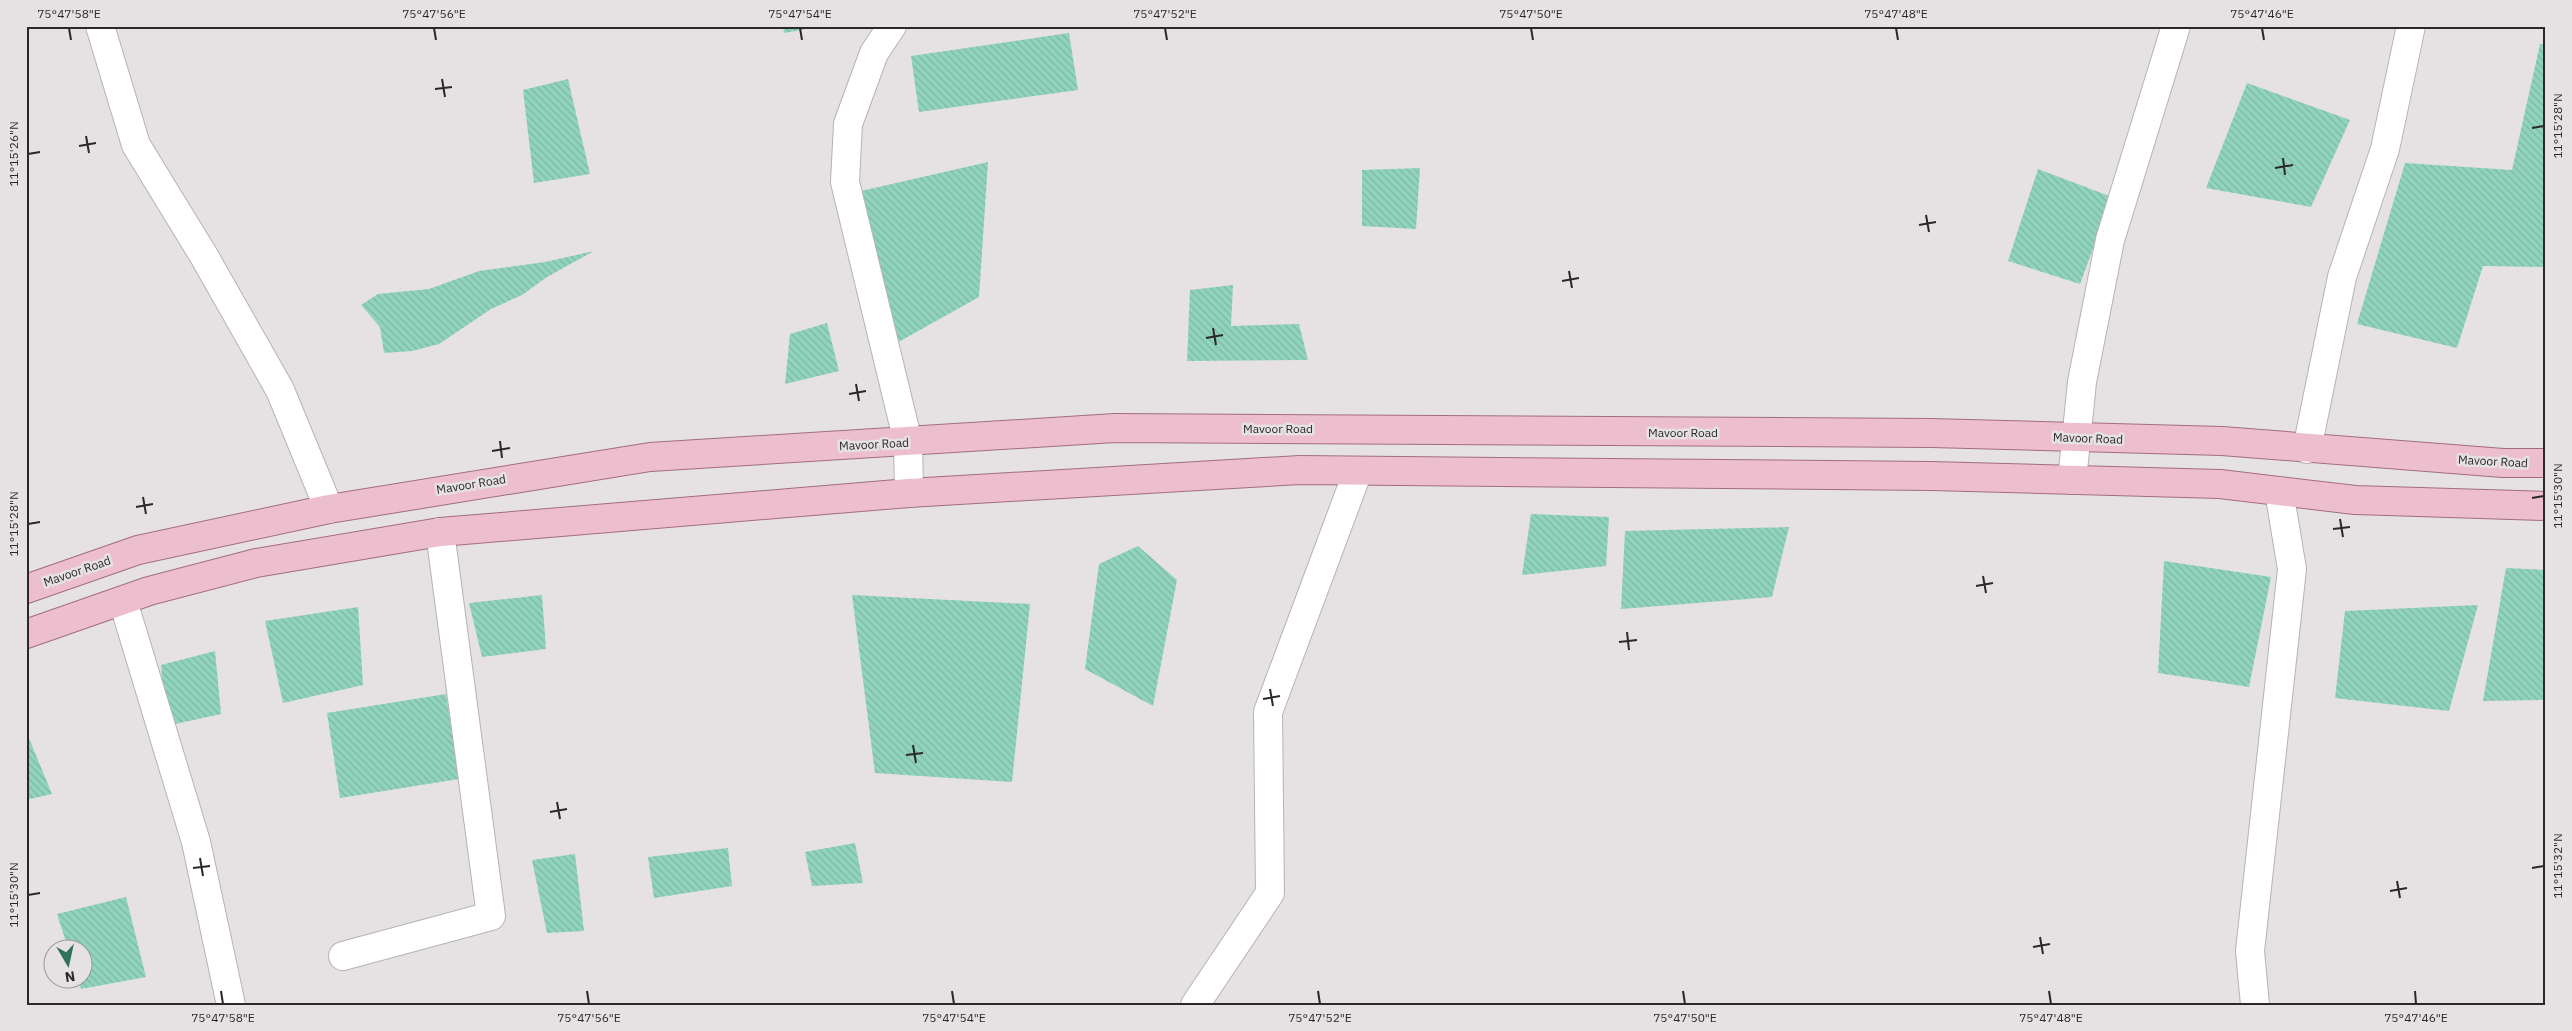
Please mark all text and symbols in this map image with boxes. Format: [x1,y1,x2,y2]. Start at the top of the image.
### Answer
text: 75°47'58"E [37,6,101,21]
text: 75°47'56"E [402,6,466,21]
text: 75°47'54"E [768,6,832,21]
text: 75°47'52"E [1133,6,1197,21]
text: 75°47'50"E [1499,6,1563,21]
text: 75°47'48"E [1864,6,1928,21]
text: 75°47'46"E [2230,6,2294,21]
text: 11°15'28"N [2550,93,2565,159]
text: 11°15'26"N [6,121,21,187]
street label: Mavoor Road [1243,421,1313,436]
street label: Mavoor Road [1648,425,1718,440]
street label: Mavoor Road [2053,429,2123,447]
street label: Mavoor Road [839,435,909,453]
street label: Mavoor Road [2458,452,2528,470]
text: 11°15'30"N [2550,463,2565,529]
street label: Mavoor Road [435,471,507,497]
text: 11°15'28"N [6,491,21,557]
street label: Mavoor Road [41,552,113,590]
text: 11°15'32"N [2550,833,2565,899]
text: 11°15'30"N [6,862,21,928]
north arrow [42,938,92,988]
text: N [64,967,76,987]
text: 75°47'58"E [191,1010,255,1025]
text: 75°47'56"E [557,1010,621,1025]
text: 75°47'54"E [922,1010,986,1025]
text: 75°47'52"E [1288,1010,1352,1025]
text: 75°47'50"E [1653,1010,1717,1025]
text: 75°47'48"E [2019,1010,2083,1025]
text: 75°47'46"E [2384,1010,2448,1025]

